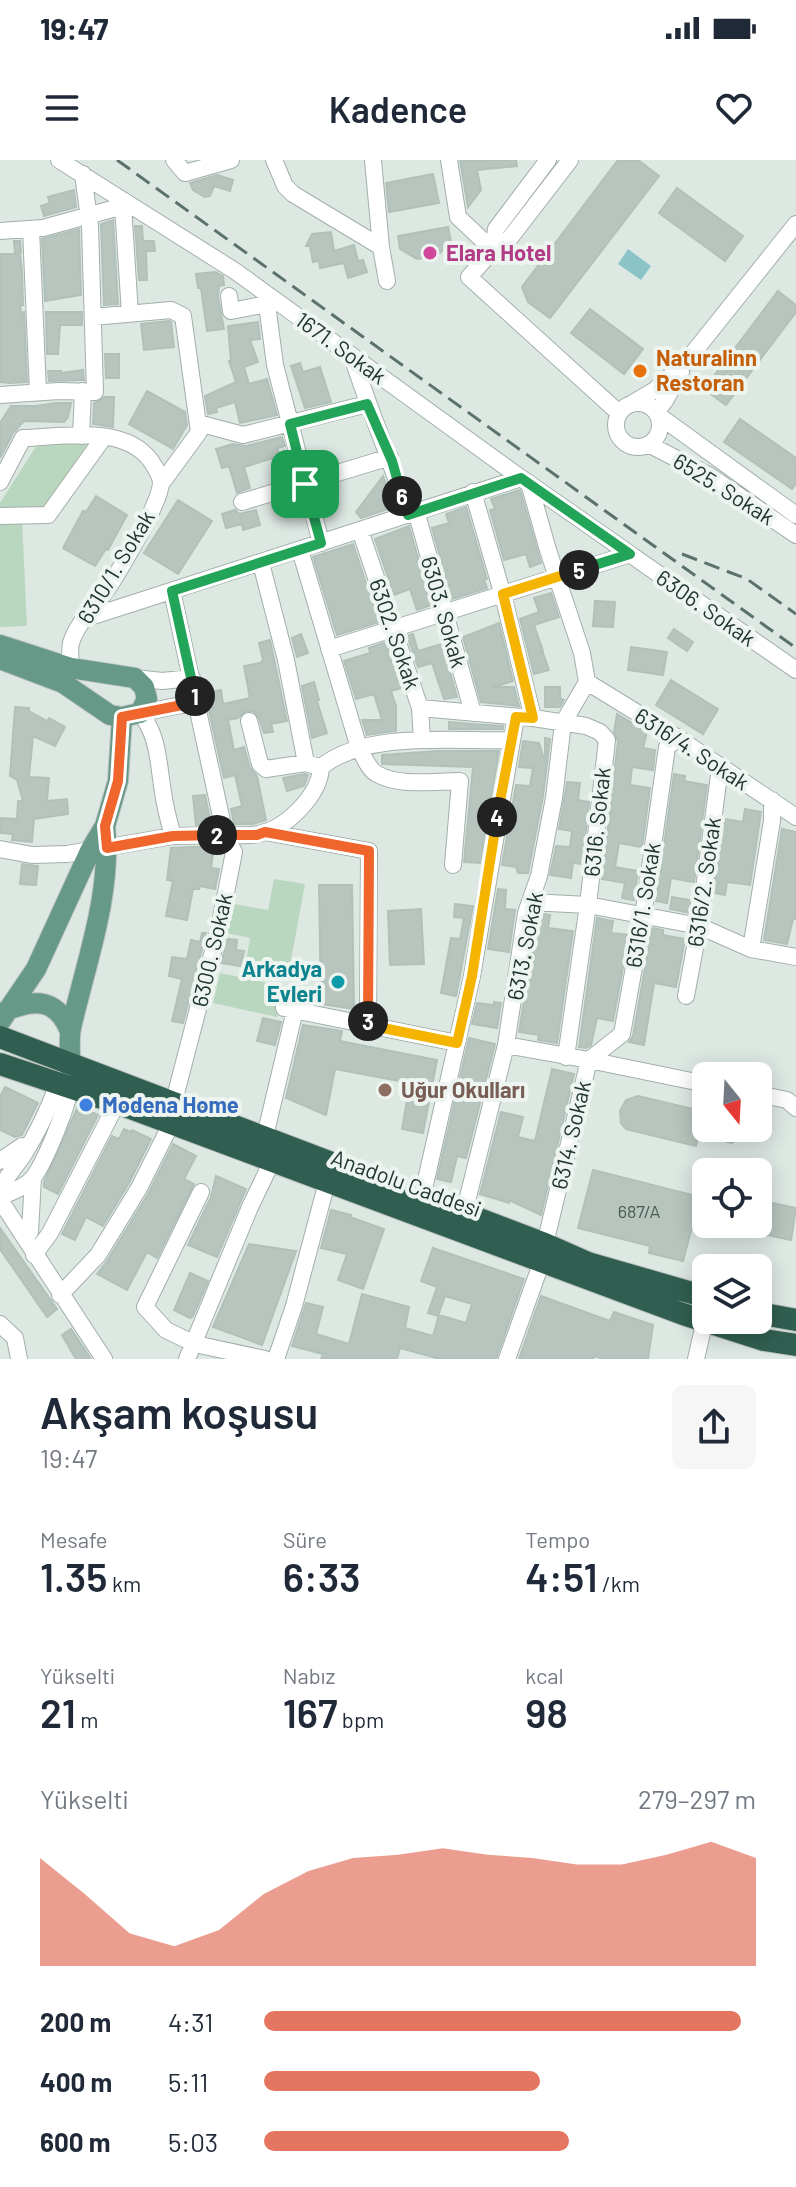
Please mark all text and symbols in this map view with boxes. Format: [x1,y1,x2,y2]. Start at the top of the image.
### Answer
text: 19:47 [40,10,108,46]
icon: menu [40,86,84,130]
icon: heart [712,86,756,130]
text: Kadence [329,87,467,130]
place label: Elara Hotel [446,239,552,265]
marker: Elara Hotel [421,244,439,262]
street label: 1671. Sokak [291,306,392,389]
place label: Naturalinn Restoran [656,344,757,395]
marker: Naturalinn Restoran [631,362,649,380]
street label: 6525. Sokak [669,447,780,529]
pin [271,450,339,518]
icon: arrive [283,462,327,506]
pin: 6 [382,476,422,516]
text: 6 [396,483,408,509]
street label: 6310/1. Sokak [71,505,159,628]
pin: 5 [559,550,599,590]
street label: 6303. Sokak [417,553,473,671]
text: 5 [573,557,585,583]
street label: 6306. Sokak [652,564,761,651]
street label: 6302. Sokak [365,575,427,692]
pin: 1 [175,676,215,716]
text: 1 [191,683,199,709]
street label: 6316/4. Sokak [631,702,755,795]
street label: 6316. Sokak [577,766,615,878]
pin: 4 [477,797,517,837]
text: 4 [490,804,504,830]
pin: 2 [197,815,237,855]
street label: 6316/2. Sokak [681,815,725,948]
text: 2 [211,822,223,848]
street label: 6316/1. Sokak [619,840,665,969]
street label: 6313. Sokak [501,889,547,1002]
street label: 6300. Sokak [185,890,237,1009]
place label: Arkadya Evleri [241,955,322,1006]
marker: Arkadya Evleri [329,973,347,991]
pin: 3 [348,1001,388,1041]
text: 3 [362,1008,374,1034]
north arrow [692,1062,772,1142]
map controls [692,1062,772,1334]
place label: Uğur Okulları [401,1076,525,1102]
street label: 6314. Sokak [545,1078,595,1192]
marker: Uğur Okulları [376,1081,394,1099]
place label: Modena Home [102,1091,239,1117]
marker: Modena Home [77,1096,95,1114]
street label: Anadolu Caddesi [328,1143,485,1221]
button: locate [692,1158,772,1238]
house number: 687/A [618,1200,660,1222]
button: layers [692,1254,772,1334]
text: Akşam koşusu [40,1385,318,1438]
button: share [672,1385,756,1469]
text: 19:47 [40,1442,97,1473]
text: Mesafe [40,1526,108,1552]
text: Süre [283,1526,327,1552]
text: Tempo [525,1526,590,1552]
text: 1.35 [40,1552,107,1600]
text: 6:33 [283,1552,361,1600]
text: 4:51 [525,1552,598,1600]
text: km [107,1570,141,1596]
text: /km [598,1570,640,1596]
text: Yükselti [40,1662,115,1688]
text: Nabız [283,1662,335,1688]
text: kcal [525,1662,564,1688]
text: 21 [40,1688,76,1736]
text: 167 [283,1688,337,1736]
text: 98 [525,1688,568,1736]
text: m [76,1706,98,1732]
text: bpm [337,1706,384,1732]
text: Yükselti [40,1783,128,1814]
text: 279–297 m [638,1783,756,1814]
text: 200 m [40,2006,111,2037]
text: 4:31 [168,2006,213,2037]
text: 400 m [40,2066,112,2097]
text: 5:11 [168,2066,208,2097]
text: 600 m [40,2126,111,2157]
text: 5:03 [168,2126,218,2157]

